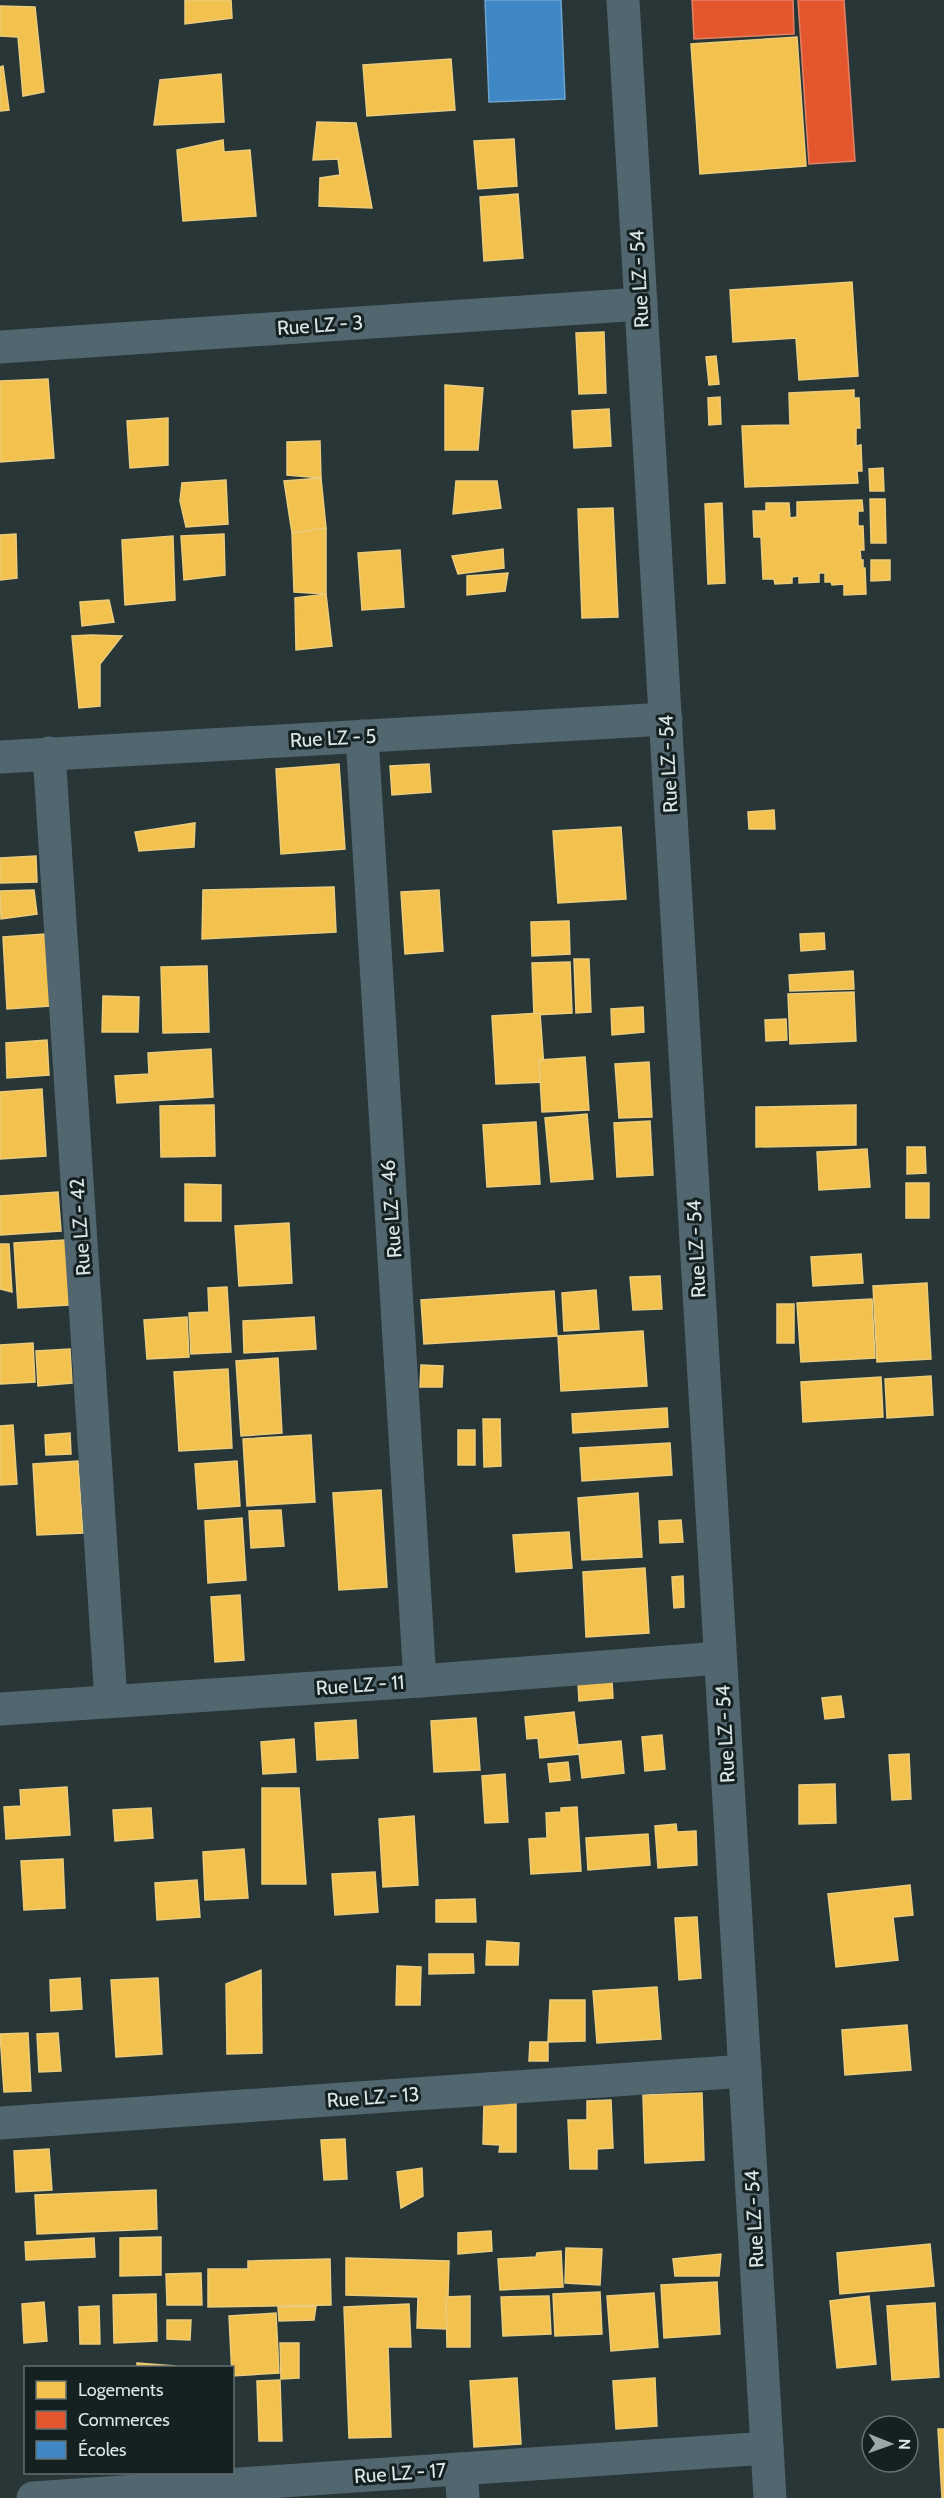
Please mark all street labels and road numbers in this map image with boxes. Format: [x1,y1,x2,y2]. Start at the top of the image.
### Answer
street label: Rue LZ - 54 [624,229,654,329]
street label: Rue LZ - 3 [276,310,364,340]
street label: Rue LZ - 54 [653,714,683,814]
street label: Rue LZ - 5 [289,724,377,752]
street label: Rue LZ - 46 [376,1159,406,1259]
street label: Rue LZ - 42 [65,1178,95,1276]
street label: Rue LZ - 54 [681,1199,711,1299]
street label: Rue LZ - 11 [315,1670,405,1700]
street label: Rue LZ - 54 [710,1684,740,1784]
street label: Rue LZ - 13 [326,2082,420,2112]
street label: Rue LZ - 54 [739,2169,769,2269]
street label: Rue LZ - 17 [353,2458,447,2488]

